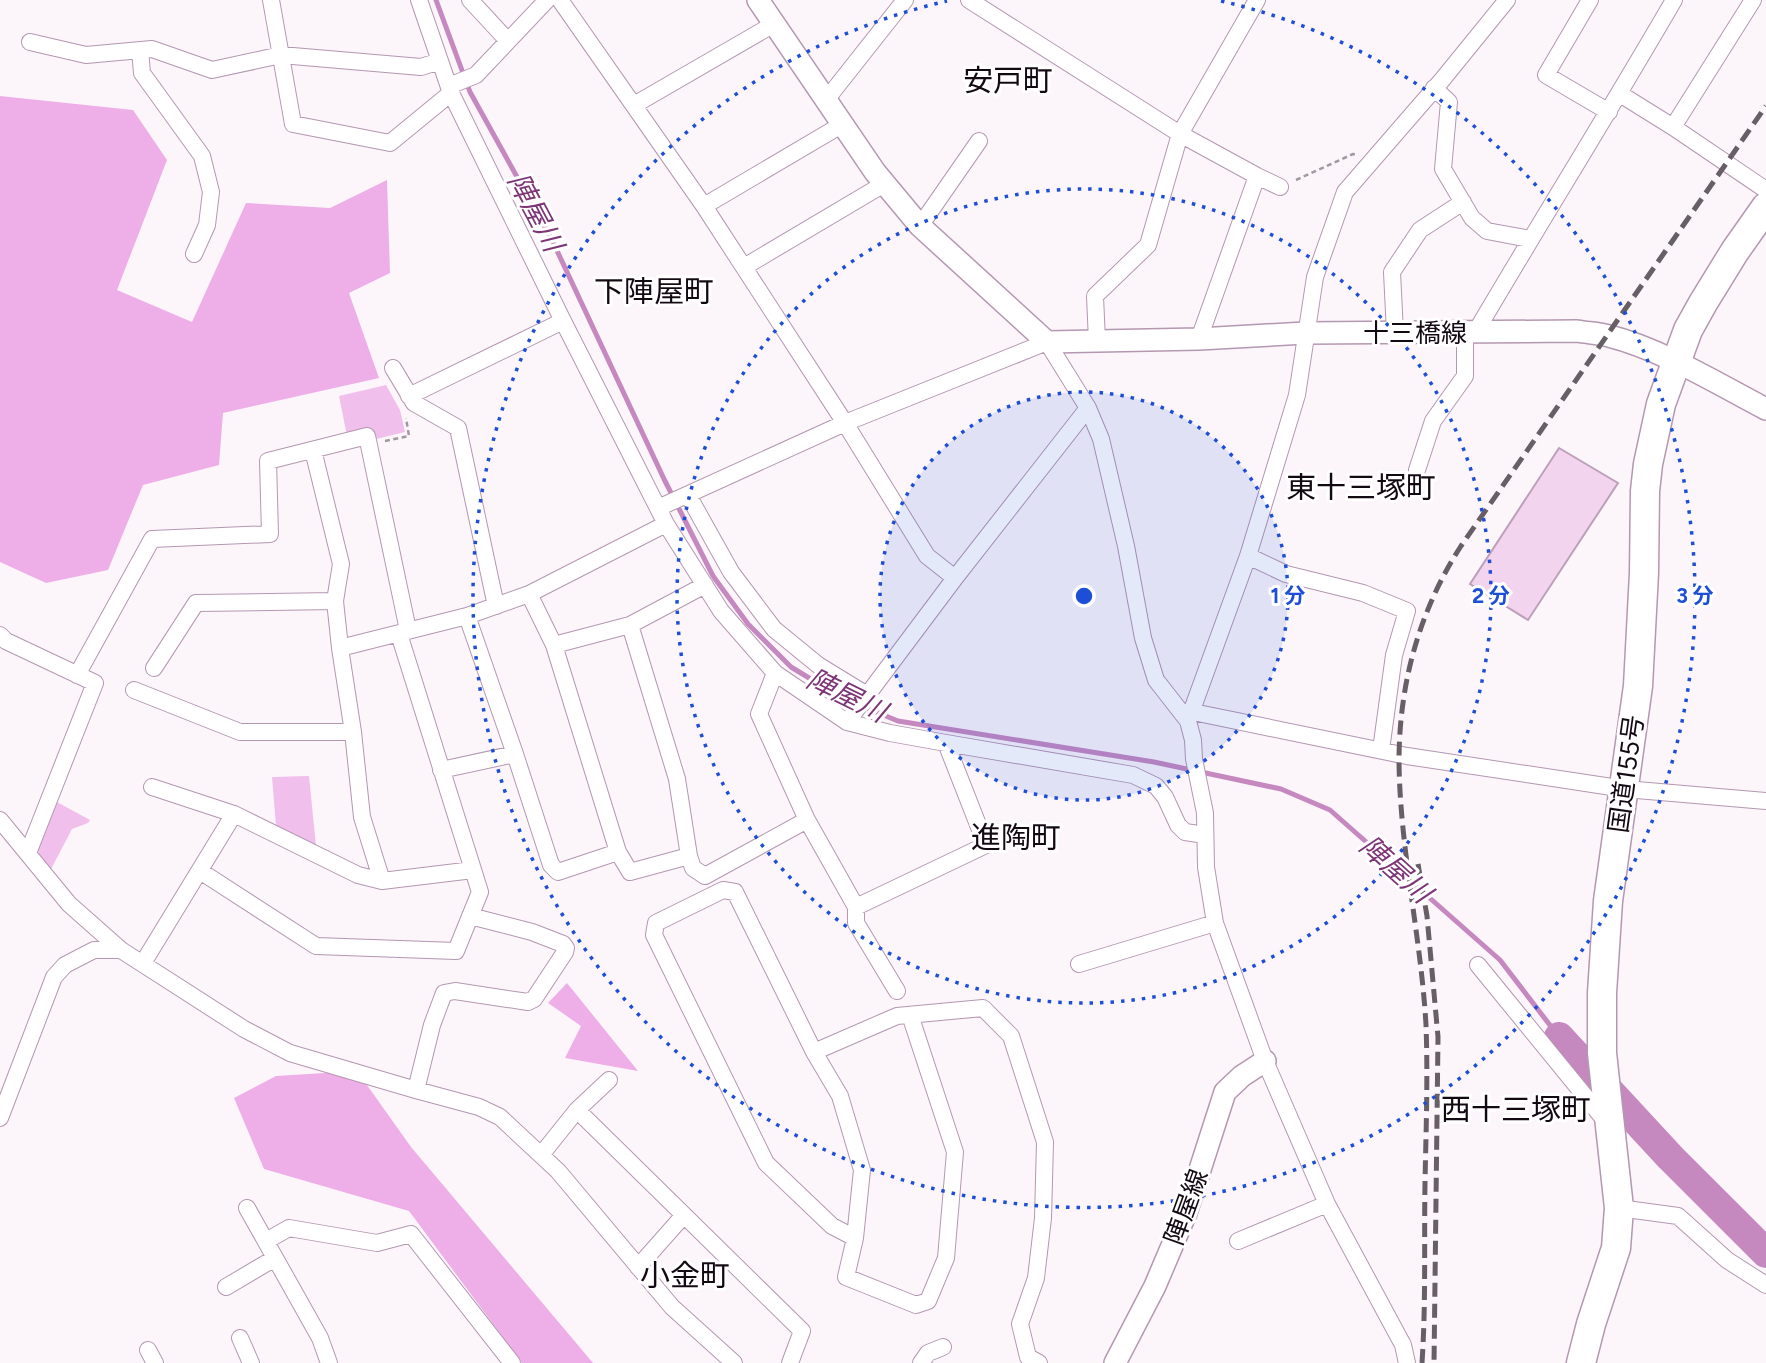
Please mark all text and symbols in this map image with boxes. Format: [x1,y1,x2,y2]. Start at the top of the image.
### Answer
district label: 安戸町 [963,62,1053,99]
water label: 陣屋川 [501,167,572,260]
district label: 下陣屋町 [594,273,714,310]
street label: 十三橋線 [1363,317,1467,349]
district label: 東十三塚町 [1286,469,1436,506]
text: 1 分 [1271,583,1305,608]
text: 2 分 [1472,583,1510,608]
text: 3 分 [1676,583,1714,608]
centre of rings [1072,584,1096,608]
water label: 陣屋川 [802,661,895,730]
street label: 国道155号 [1602,713,1650,835]
district label: 進陶町 [971,819,1061,856]
water label: 陣屋川 [1353,828,1441,912]
district label: 西十三塚町 [1441,1091,1591,1128]
street label: 陣屋線 [1158,1165,1214,1249]
district label: 小金町 [640,1257,730,1294]

